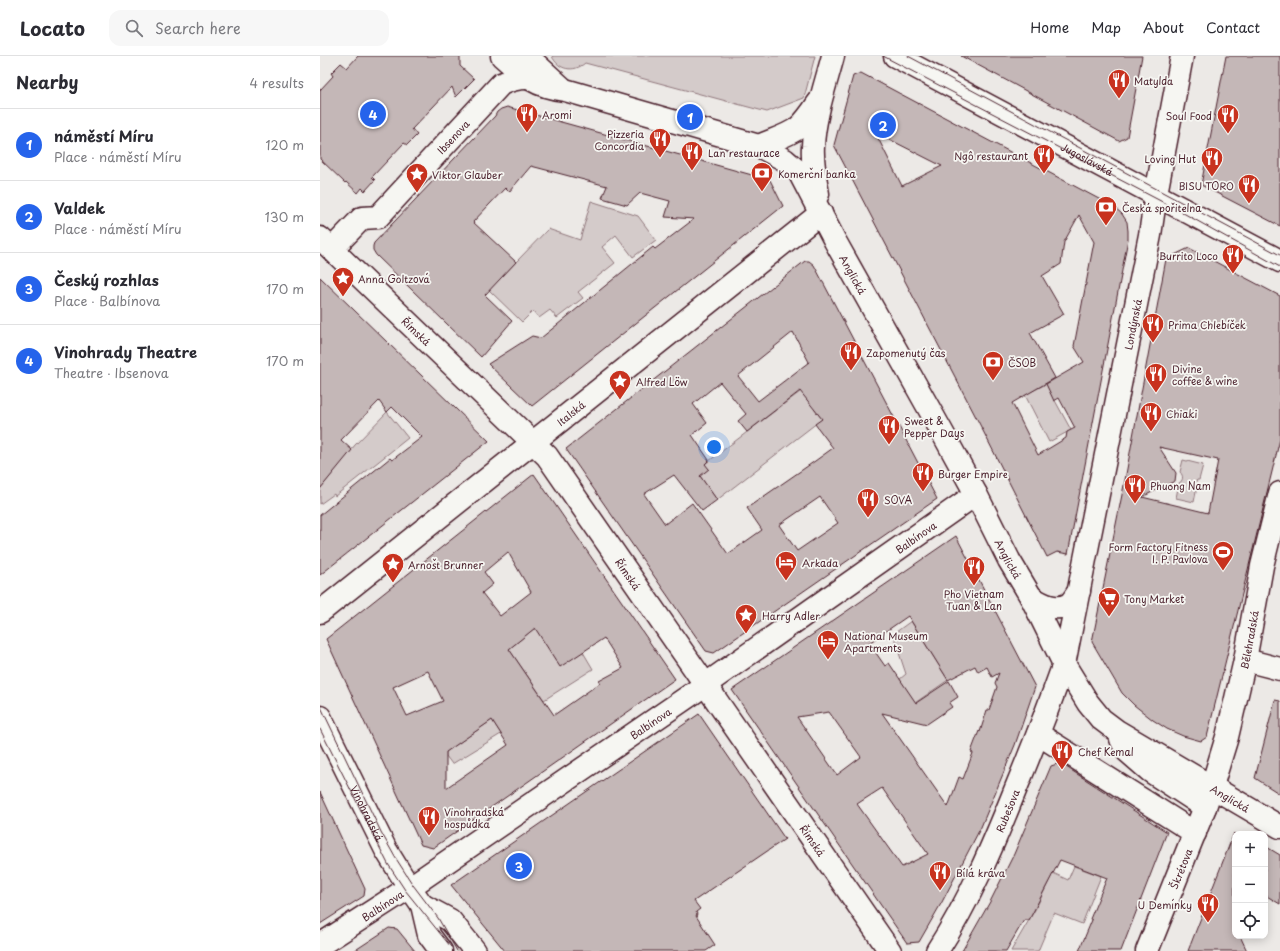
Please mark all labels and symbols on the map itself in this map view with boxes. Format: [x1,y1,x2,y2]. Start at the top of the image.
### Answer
restaurant icon: Matylda [1106,67,1132,100]
place label: Matylda [1134,73,1174,88]
pin: 4 [360,99,386,129]
restaurant icon: Aromi [514,101,540,134]
pin: 1 [677,102,703,132]
restaurant icon: Soul Food [1215,102,1241,135]
place label: Aromi [542,107,572,122]
place label: Soul Food [1166,108,1212,123]
pin: 2 [870,110,896,140]
street label: Ibsenova [433,115,473,157]
place label: Pizzeria Concordia [594,126,645,153]
restaurant icon: Pizzeria Concordia [647,126,673,159]
street label: Jugoslávská [1059,138,1117,179]
restaurant icon: Lan restaurace [679,139,705,172]
restaurant icon: Ngô restaurant [1031,142,1057,175]
place label: Lan restaurace [708,145,780,160]
restaurant icon: Loving Hut [1199,145,1225,178]
place label: Ngô restaurant [954,148,1028,163]
place label: Loving Hut [1145,151,1196,166]
bank icon: Komerční banka [749,160,775,193]
place icon: Viktor Glauber [404,161,430,194]
place label: Komerční banka [778,166,856,181]
place label: Viktor Glauber [432,167,503,182]
restaurant icon: BISU TORO [1236,172,1262,205]
place label: BISU TORO [1179,178,1234,193]
bank icon: Česká spořitelna [1093,194,1119,227]
place label: Česká spořitelna [1122,200,1202,215]
restaurant icon: Burrito Loco [1220,242,1246,275]
place label: Burrito Loco [1159,248,1218,263]
street label: Anglická [837,252,871,297]
place icon: Anna Goltzová [330,265,356,298]
place label: Anna Goltzová [358,271,431,286]
street label: Londýnská [1120,297,1145,351]
restaurant icon: Prima Chlebíček [1140,311,1166,344]
street label: Římská [399,313,435,349]
place label: Prima Chlebíček [1168,317,1246,332]
restaurant icon: Zapomenutý čas [838,339,864,372]
place label: Zapomenutý čas [866,345,946,360]
bank icon: ČSOB [980,349,1006,382]
place label: ČSOB [1008,355,1036,370]
restaurant icon: Divine coffee & wine [1143,361,1169,394]
place label: Divine coffee & wine [1172,361,1238,388]
place icon: Alfred Löw [607,368,633,401]
place label: Alfred Löw [636,374,688,389]
street label: Italská [553,396,588,429]
restaurant icon: Chiaki [1138,400,1164,433]
place label: Chiaki [1166,406,1197,421]
restaurant icon: Sweet & Pepper Days [876,413,902,446]
place label: Sweet & Pepper Days [904,413,965,440]
your location [704,437,724,457]
restaurant icon: Burger Empire [910,460,936,493]
place label: Burger Empire [938,466,1008,481]
restaurant icon: Phuong Nam [1122,472,1148,505]
place label: Phuong Nam [1150,478,1211,493]
restaurant icon: SOVA [855,486,881,519]
place label: SOVA [884,492,912,507]
street label: Balbínova [892,516,940,556]
street label: Anglická [992,536,1026,582]
place label: Form Factory Fitness I. P. Pavlova [1108,539,1209,566]
sports icon: Form Factory Fitness I. P. Pavlova [1210,539,1236,572]
hotel icon: Arkada [773,549,799,582]
place icon: Arnošt Brunner [380,551,406,584]
restaurant icon: Pho Vietnam Tuan & Lan [961,554,987,587]
street label: Římská [612,555,645,593]
place label: Arkada [802,555,839,570]
place label: Arnošt Brunner [408,557,483,572]
supermarket icon: Tony Market [1096,585,1122,618]
place label: Pho Vietnam Tuan & Lan [944,586,1004,613]
place label: Tony Market [1124,591,1184,606]
place icon: Harry Adler [733,602,759,635]
place label: Harry Adler [762,608,820,623]
street label: Bělehradská [1236,608,1261,671]
hotel icon: National Museum Apartments [815,628,841,661]
place label: National Museum Apartments [844,628,928,655]
street label: Balbínova [626,703,674,742]
restaurant icon: Chef Kemal [1049,738,1075,771]
place label: Chef Kemal [1078,744,1134,759]
street label: Anglická [1208,780,1253,816]
street label: Vinohradská [347,783,388,844]
street label: Rubešova [991,786,1023,835]
restaurant icon: Vinohradská hospůdka [416,804,442,837]
place label: Vinohradská hospůdka [444,804,505,831]
street label: Římská [797,821,830,859]
street label: Škrétova [1165,845,1196,891]
pin: 3 [506,851,532,881]
restaurant icon: Bílá kráva [927,859,953,892]
place label: Bílá kráva [956,865,1006,880]
street label: Balbínova [358,885,407,924]
restaurant icon: U Demínky [1195,891,1221,924]
place label: U Demínky [1137,897,1192,913]

